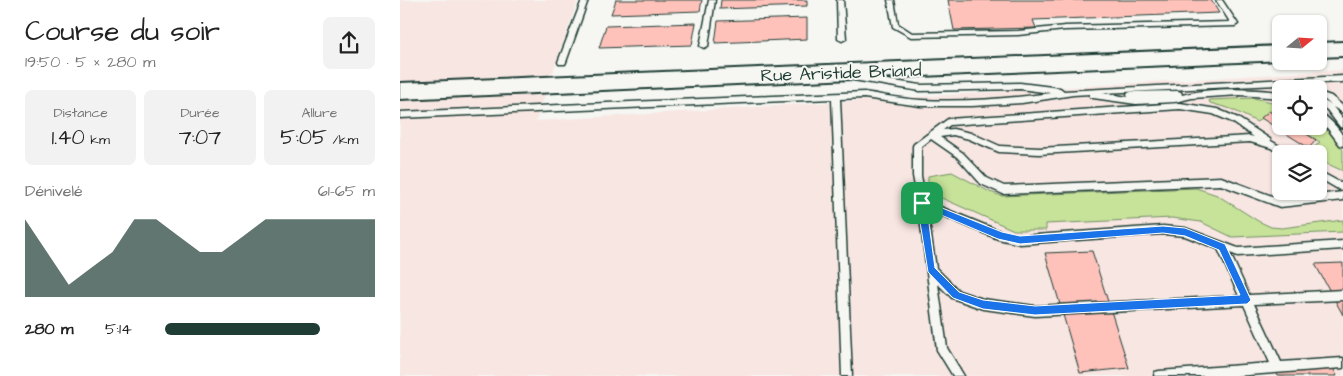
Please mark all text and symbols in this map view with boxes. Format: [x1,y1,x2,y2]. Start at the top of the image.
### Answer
text: Course du soir [25,12,220,51]
north arrow [1272,15,1328,70]
map controls [1272,15,1327,200]
button: share [323,17,375,69]
text: 19:50 · 5 × 280 m [25,51,155,73]
street label: Rue Aristide Briand [760,58,922,88]
button: locate [1272,80,1327,135]
text: Distance [53,103,108,123]
text: Durée [180,103,220,123]
text: Allure [301,103,337,123]
text: 1.40 [52,123,85,152]
text: 7:07 [179,123,221,152]
text: 5:05 [280,123,327,152]
text: km [85,130,110,150]
text: /km [327,130,358,150]
button: layers [1272,145,1327,200]
text: Dénivelé [25,180,83,202]
text: 61–65 m [318,180,375,202]
pin [901,182,943,224]
icon: arrive [908,189,936,217]
text: 280 m [25,318,73,340]
text: 5:14 [105,318,132,340]

